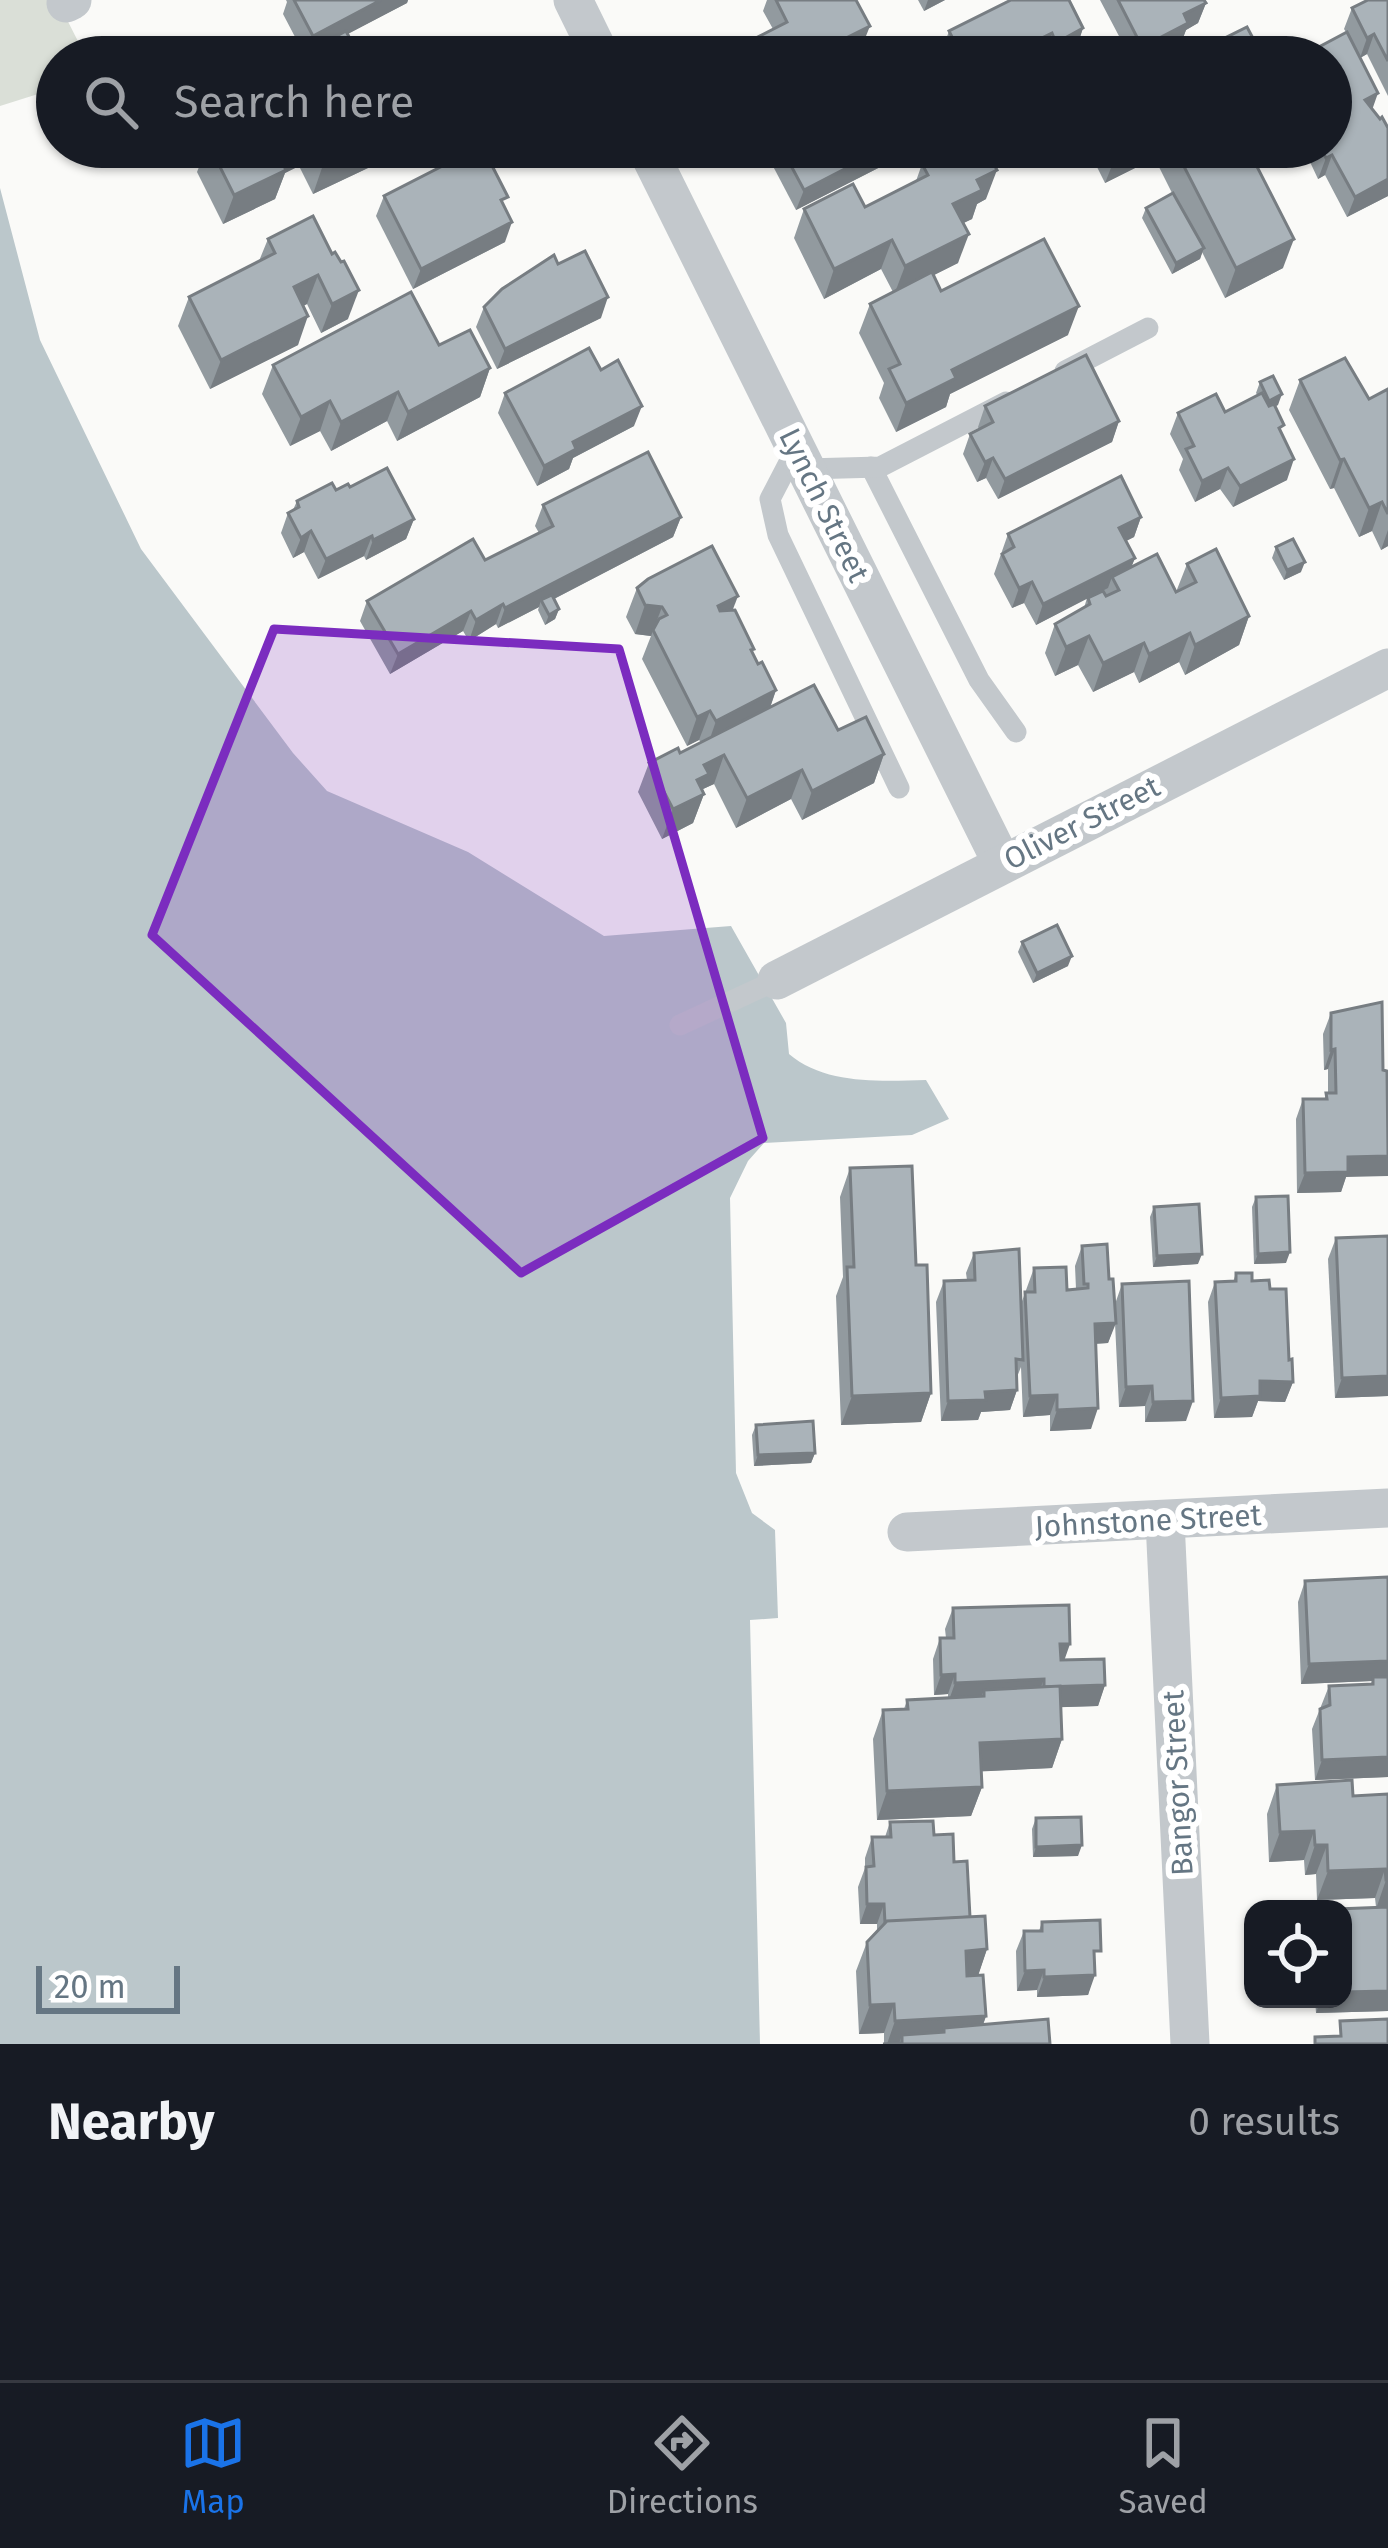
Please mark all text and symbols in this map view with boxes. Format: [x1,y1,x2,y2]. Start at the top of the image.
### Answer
search box [36,36,1352,168]
icon: search [78,69,144,135]
text: Search here [174,75,414,129]
street label: Lynch Street [771,422,877,588]
street label: Oliver Street [998,768,1166,878]
street label: Johnstone Street [1034,1497,1262,1545]
street label: Bangor Street [1155,1689,1201,1877]
map controls [1244,1900,1352,2008]
button: locate [1244,1900,1352,2008]
scale bar [36,1960,180,2013]
text: 20 m [54,1967,126,2007]
text: Nearby [48,2091,214,2153]
text: 0 results [1188,2099,1340,2145]
tab: Map [180,2410,246,2522]
tab: Directions [607,2410,758,2522]
tab: Saved [1118,2410,1208,2522]

